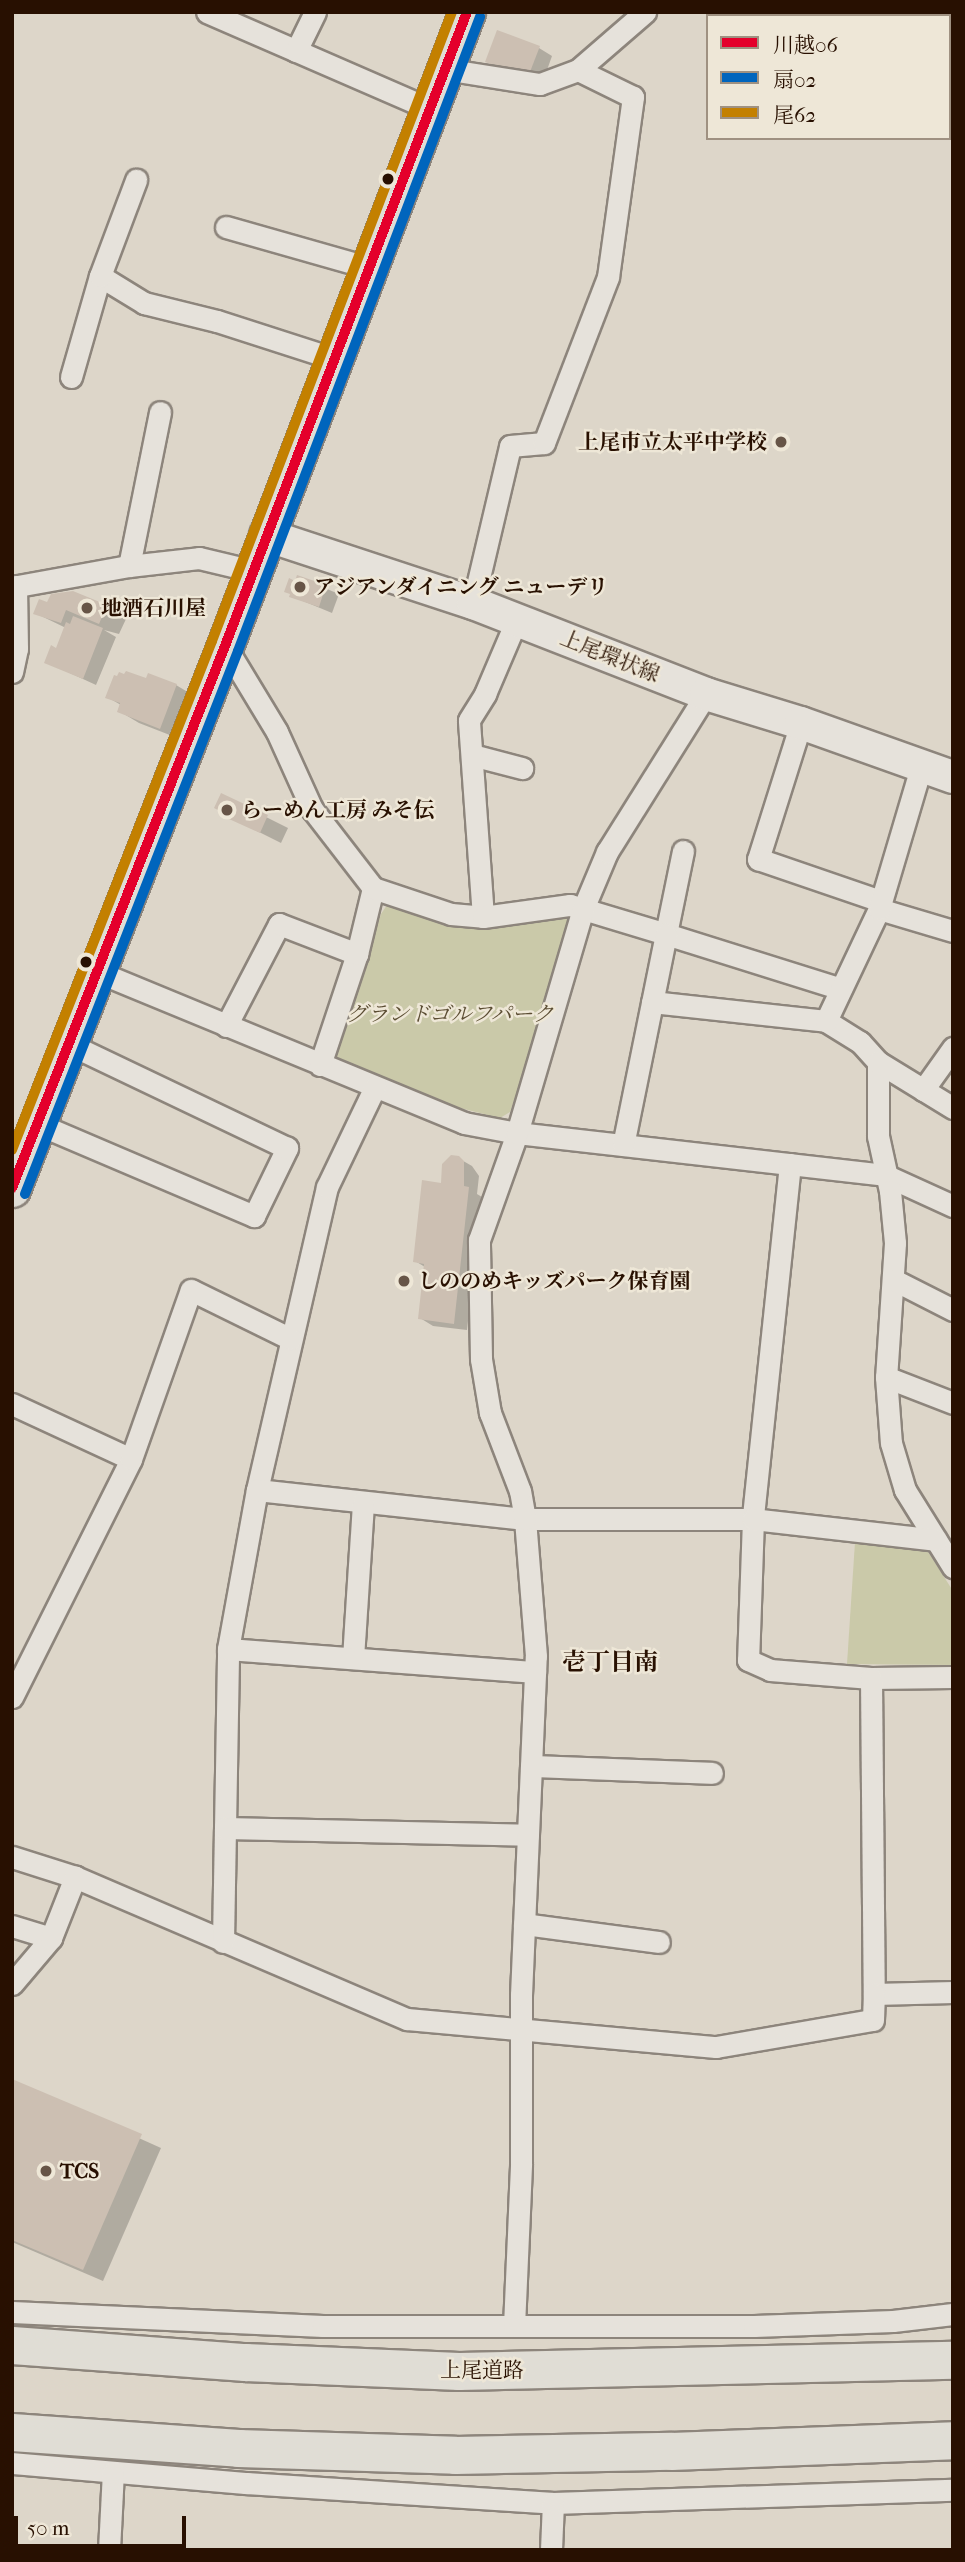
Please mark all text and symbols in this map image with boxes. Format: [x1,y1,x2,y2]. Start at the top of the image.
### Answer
legend [706,14,951,140]
text: 川越06 [773,33,838,57]
text: 扇02 [773,68,816,92]
text: 尾62 [773,103,816,127]
unlabelled marker [381,172,395,186]
place label: 上尾市立太平中学校 [578,429,767,455]
marker: 上尾市立太平中学校 [773,434,789,450]
place label: アジアンダイニング ニューデリ [314,574,613,600]
marker: アジアンダイニング ニューデリ [292,579,308,595]
place label: 地酒石川屋 [101,595,206,621]
marker: 地酒石川屋 [79,600,95,616]
street label: 上尾環状線 [557,625,663,687]
place label: らーめん工房 みそ伝 [241,797,435,823]
marker: らーめん工房 みそ伝 [219,802,235,818]
unlabelled marker [79,955,93,969]
park label: グランドゴルフパーク [345,1001,555,1027]
place label: しののめキッズパーク保育園 [418,1268,691,1294]
marker: しののめキッズパーク保育園 [396,1273,412,1289]
district label: 壱丁目南 [562,1649,658,1677]
place label: TCS [60,2158,99,2184]
marker: TCS [38,2163,54,2179]
street label: 上尾道路 [440,2357,524,2383]
scale bar [18,2502,189,2546]
text: 50 m [27,2516,70,2540]

